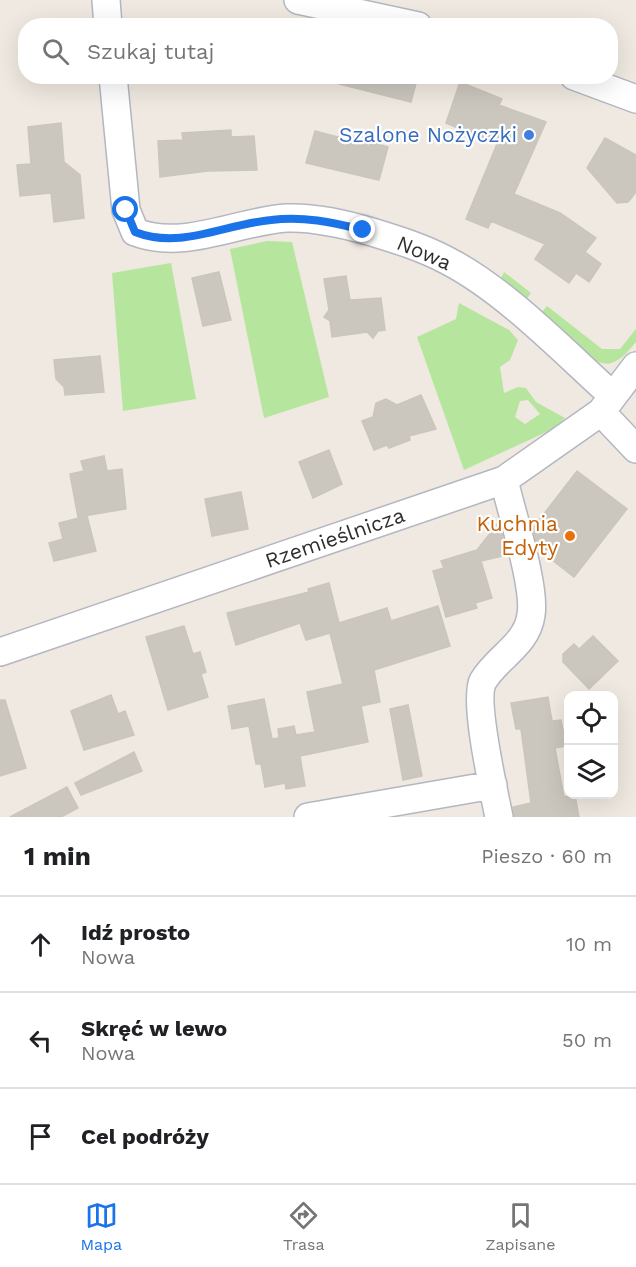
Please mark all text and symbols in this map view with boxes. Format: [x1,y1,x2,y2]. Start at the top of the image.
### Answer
search box [18,18,618,84]
icon: search [39,35,72,68]
text: Szukaj tutaj [87,39,214,64]
place label: Szalone Nożyczki [339,122,517,147]
marker: Szalone Nożyczki [522,128,536,142]
route start [112,196,138,222]
route end [349,216,375,242]
street label: Nowa [393,230,455,275]
street label: Rzemieślnicza [262,502,408,573]
place label: Kuchnia Edyty [477,511,558,560]
marker: Kuchnia Edyty [563,529,577,543]
map controls [564,691,618,799]
button: locate [564,691,618,745]
button: layers [564,745,618,799]
text: 1 min [24,841,91,871]
text: Pieszo · 60 m [481,844,612,868]
text: Idź prosto [81,920,190,945]
icon: ahead [24,928,57,961]
text: 10 m [566,932,612,956]
text: Nowa [81,945,135,969]
text: Skręć w lewo [81,1016,227,1041]
icon: left [24,1024,57,1057]
text: 50 m [562,1028,612,1052]
text: Nowa [81,1041,135,1065]
icon: arrive [24,1120,57,1153]
text: Cel podróży [81,1124,209,1149]
tab: Mapa [80,1199,122,1254]
tab: Trasa [283,1199,325,1254]
tab: Zapisane [485,1199,556,1254]

